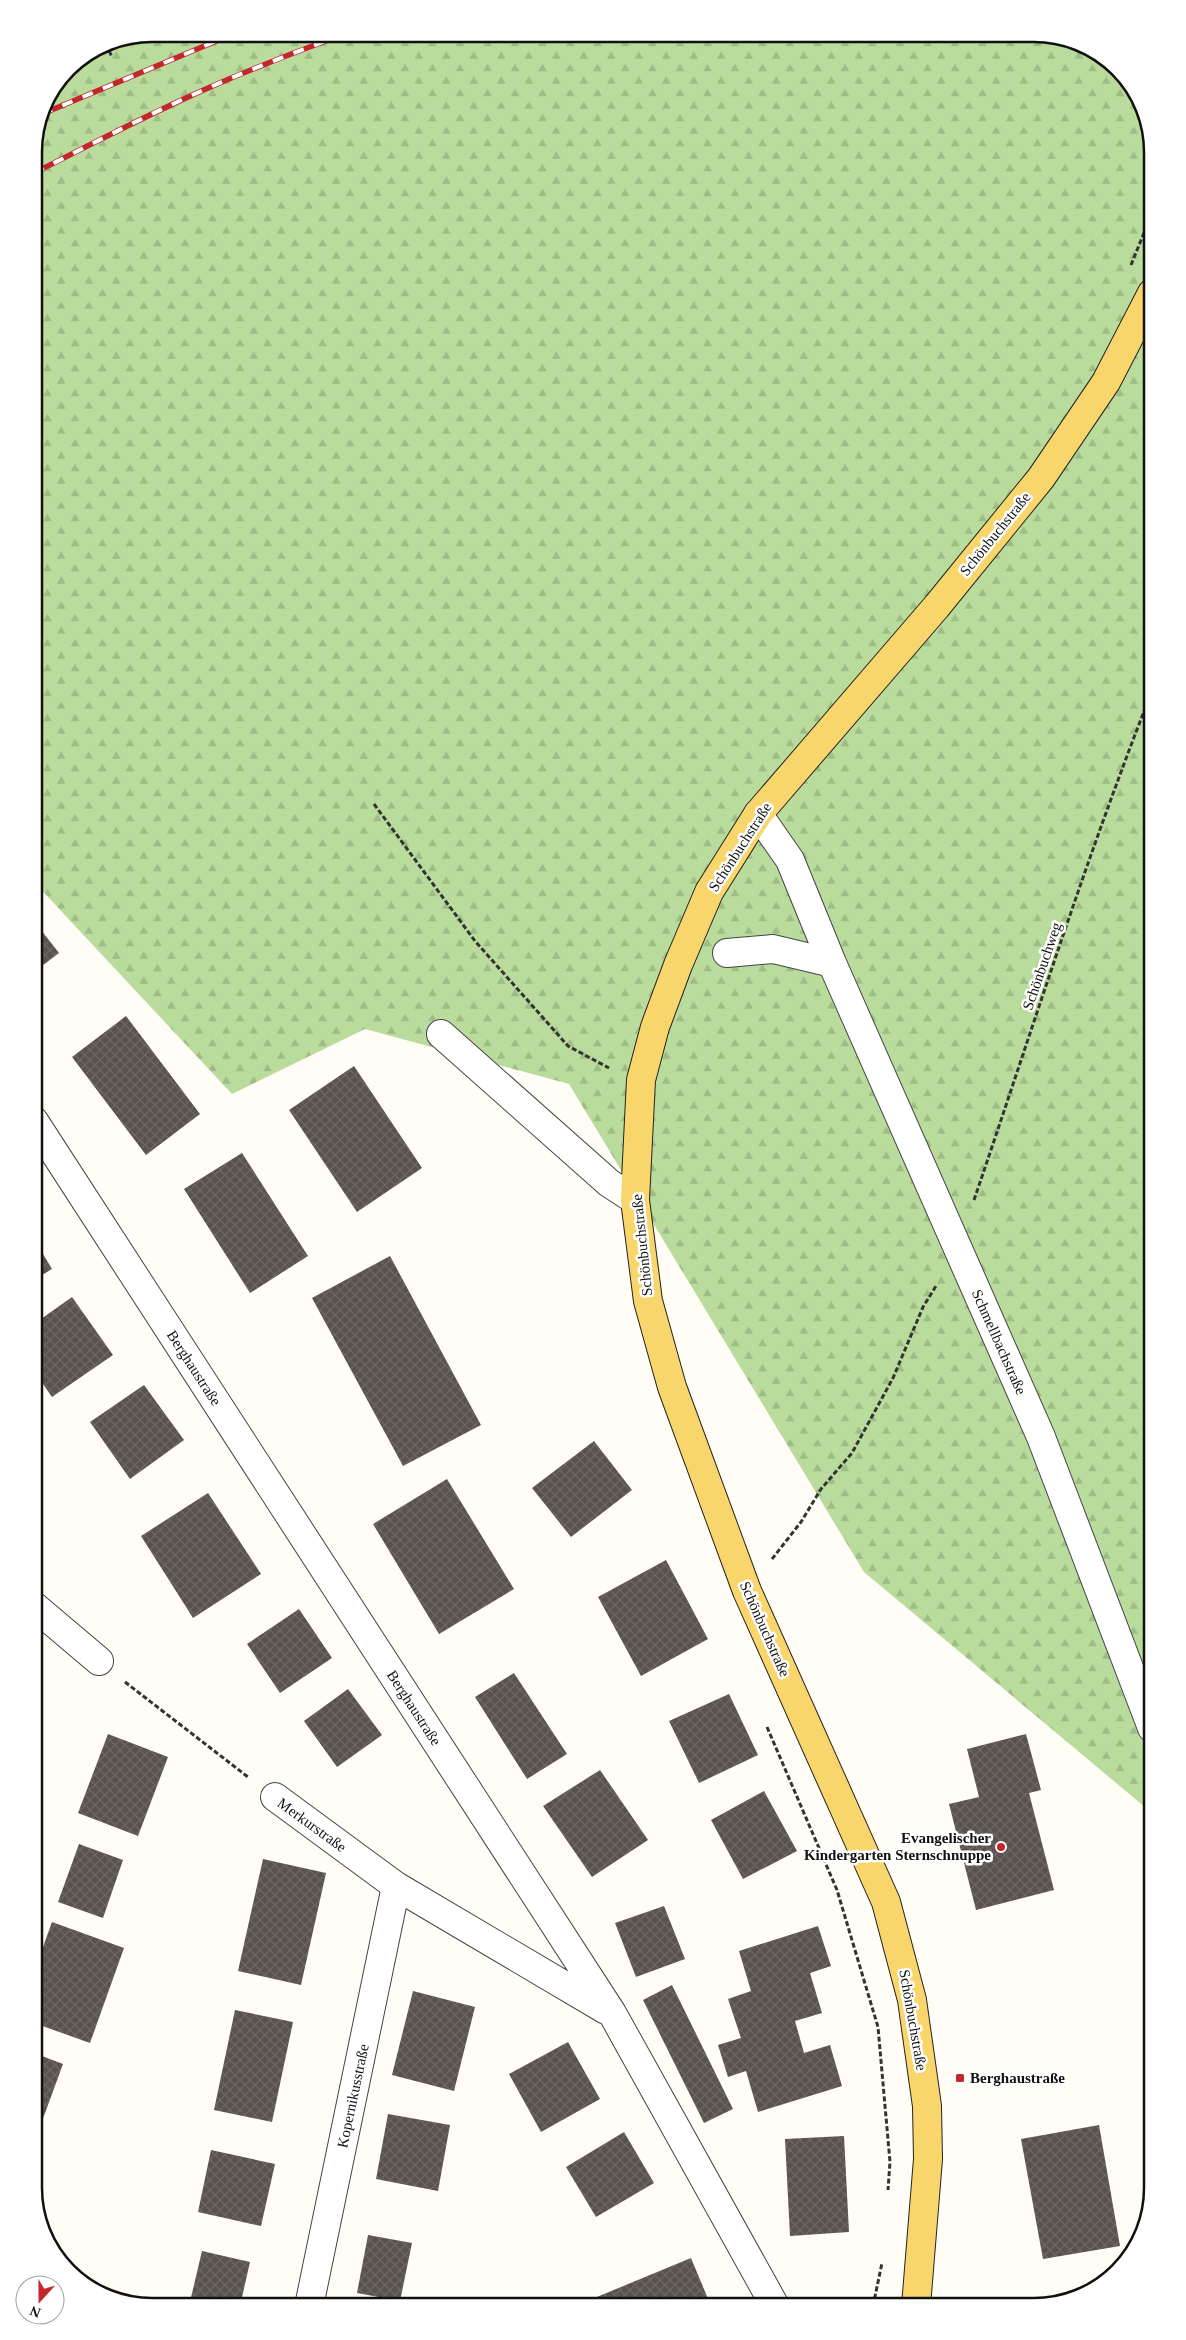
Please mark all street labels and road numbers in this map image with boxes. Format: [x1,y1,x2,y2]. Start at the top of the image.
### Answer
street label: Schönbuchstraße [957,489,1034,579]
street label: Schönbuchstraße [705,799,775,894]
street label: Schönbuchweg [1020,920,1065,1012]
street label: Schönbuchstraße [629,1193,655,1297]
street label: Schmellbachstraße [969,1287,1029,1397]
street label: Berghaustraße [164,1327,224,1409]
street label: Schönbuchstraße [737,1579,793,1679]
street label: Berghaustraße [384,1667,444,1749]
street label: Merkurstraße [275,1795,350,1855]
street label: Schönbuchstraße [896,1968,930,2072]
street label: Kopernikusstraße [334,2042,372,2149]

